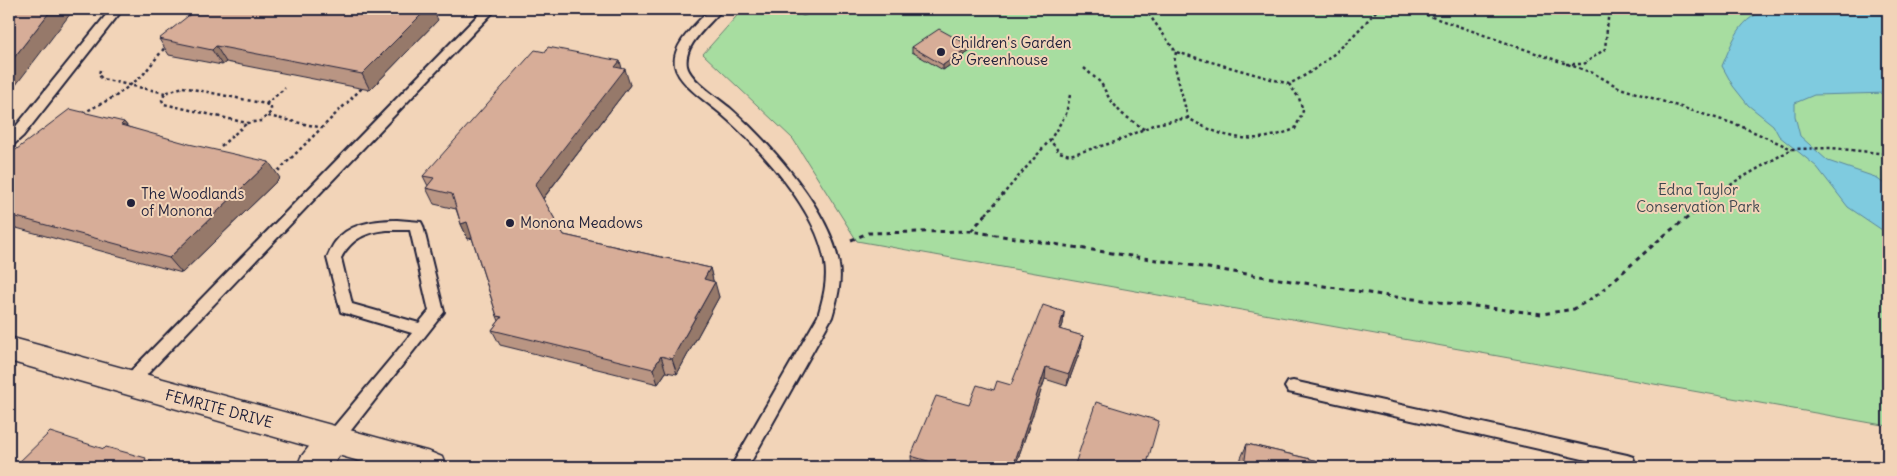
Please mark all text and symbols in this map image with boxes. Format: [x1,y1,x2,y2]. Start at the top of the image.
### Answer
place label: Children's Garden & Greenhouse [951,33,1072,69]
marker: Children's Garden & Greenhouse [935,46,947,58]
park label: Edna Taylor Conservation Park [1636,180,1760,216]
place label: The Woodlands of Monona [141,184,244,220]
marker: The Woodlands of Monona [125,197,137,209]
place label: Monona Meadows [520,213,643,232]
marker: Monona Meadows [504,217,516,229]
street label: FEMRITE DRIVE [163,385,275,432]

